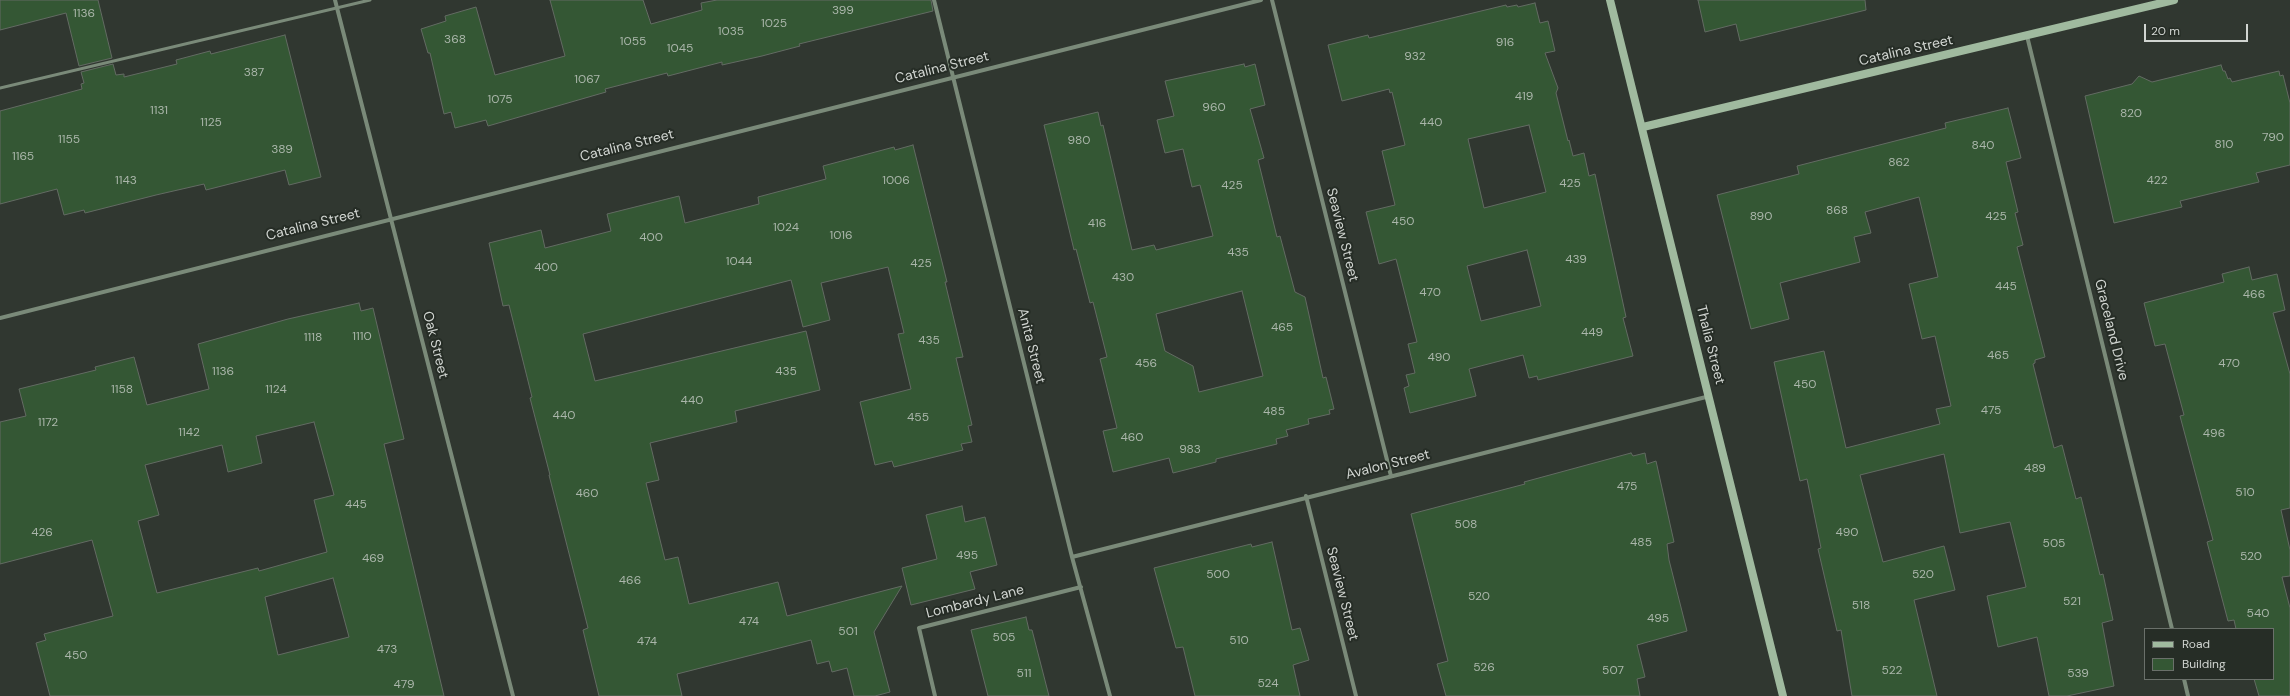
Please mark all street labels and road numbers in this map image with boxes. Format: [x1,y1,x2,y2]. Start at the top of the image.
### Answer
street label: Catalina Street [1857,32,1955,70]
street label: Catalina Street [893,48,991,88]
street label: Catalina Street [578,126,676,166]
street label: Seaview Street [1322,186,1362,284]
street label: Catalina Street [264,205,362,245]
street label: Graceland Drive [2090,278,2132,382]
street label: Thalia Street [1692,304,1728,386]
street label: Anita Street [1014,307,1048,385]
street label: Oak Street [419,310,451,380]
street label: Avalon Street [1344,446,1432,484]
street label: Seaview Street [1322,545,1362,643]
street label: Lombardy Lane [924,582,1026,622]

